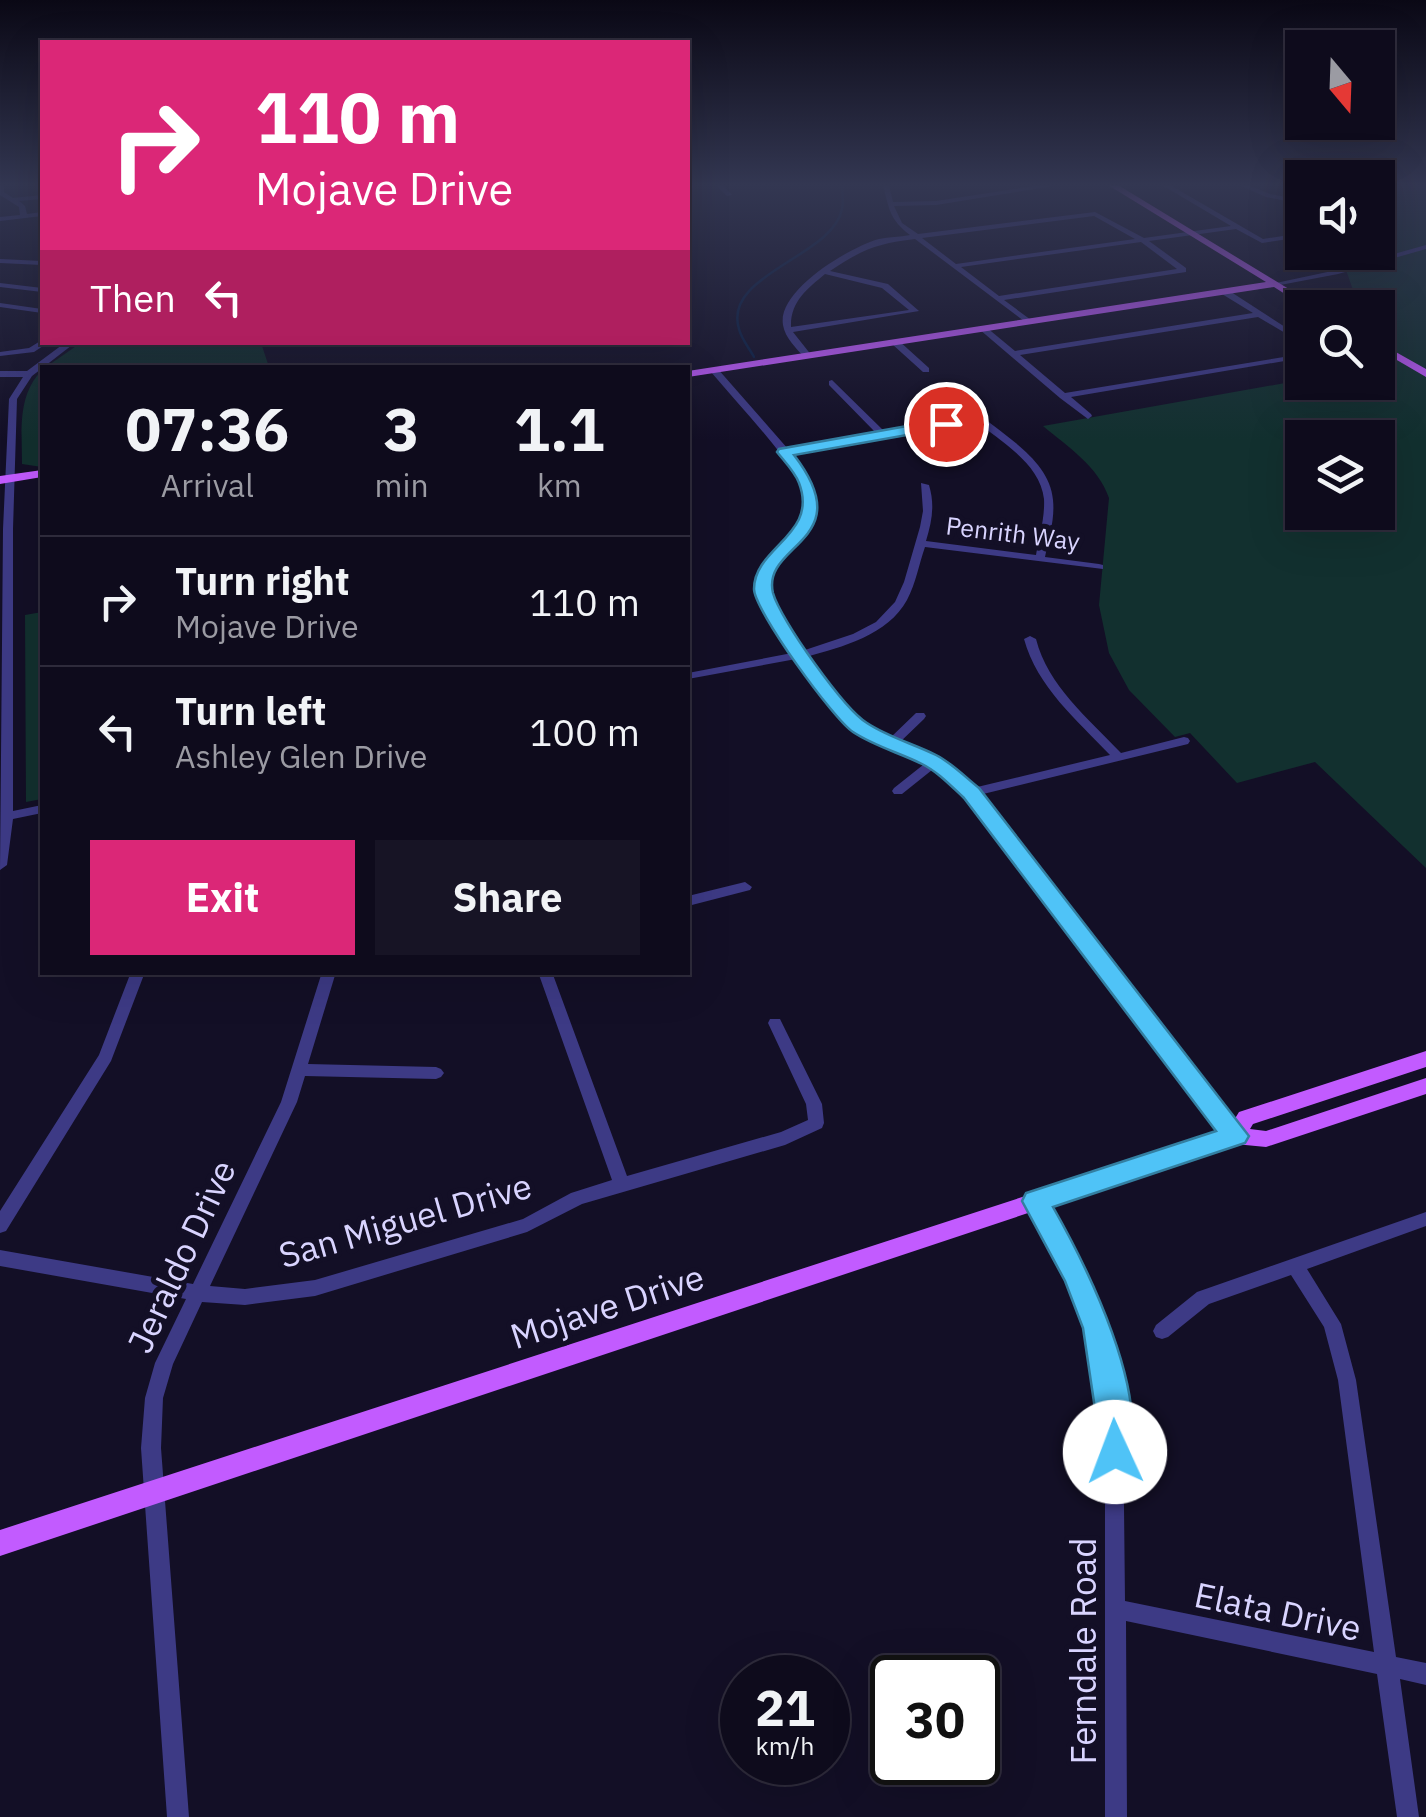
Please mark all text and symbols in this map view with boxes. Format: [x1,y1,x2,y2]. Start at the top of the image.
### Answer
north arrow [1285,30,1395,140]
map controls [1285,30,1395,530]
text: 110 m [255,71,460,162]
icon: right [90,80,220,210]
text: Mojave Drive [255,159,513,217]
button: sound [1285,160,1395,270]
icon: left [196,270,251,325]
text: Then [90,273,176,322]
button: search [1285,290,1395,400]
pin [904,382,989,467]
text: 07:36 [125,389,289,468]
text: 3 [384,389,420,468]
text: 1.1 [514,389,605,468]
icon: arrive [919,397,974,452]
button: layers [1285,420,1395,530]
text: Arrival [161,464,254,506]
text: min [375,464,429,506]
text: km [537,464,582,506]
street label: Penrith Way [944,508,1082,558]
text: Turn right [175,556,350,605]
icon: right [90,574,145,629]
text: 110 m [529,577,640,626]
text: Mojave Drive [175,605,359,647]
text: Turn left [175,686,326,735]
icon: left [90,704,145,759]
text: 100 m [529,707,640,756]
text: Ashley Glen Drive [175,735,427,777]
button: Exit [90,840,355,955]
button: Share [375,840,640,955]
street label: Jeraldo Drive [116,1152,246,1360]
street label: San Miguel Drive [273,1162,537,1278]
street label: Mojave Drive [504,1253,710,1359]
position arrow [1063,1400,1167,1504]
street label: Ferndale Road [1060,1537,1106,1765]
street label: Elata Drive [1191,1571,1365,1651]
speed limit sign: 30 [870,1655,1000,1785]
text: 21 [755,1675,815,1740]
text: km/h [756,1729,814,1762]

